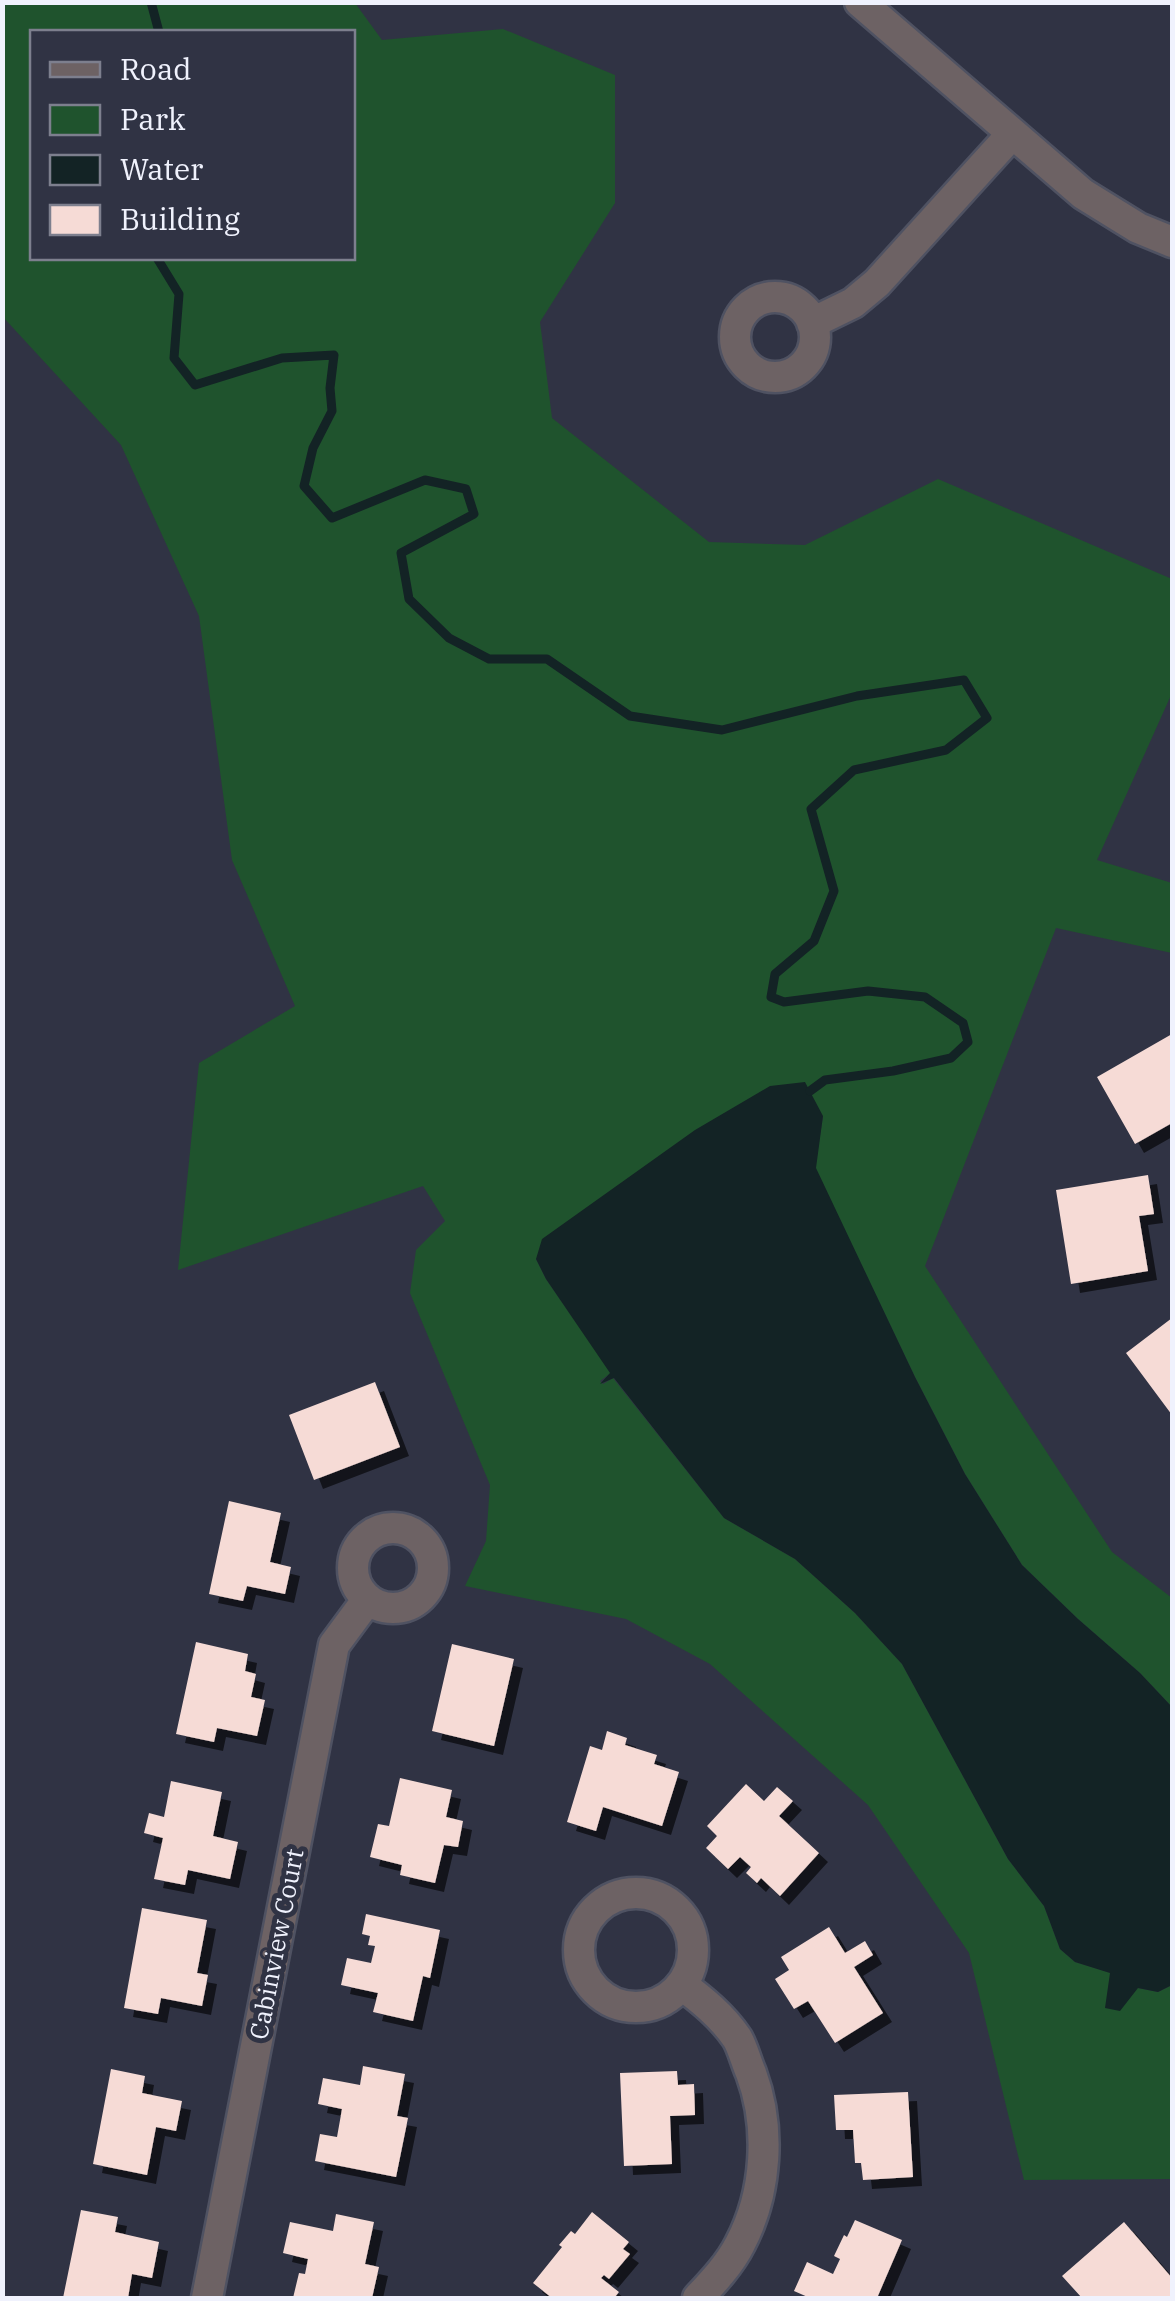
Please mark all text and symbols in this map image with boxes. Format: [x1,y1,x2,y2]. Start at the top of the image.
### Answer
legend [30,30,355,260]
text: Road [120,49,192,88]
text: Park [120,99,186,138]
text: Water [120,149,203,188]
text: Building [120,199,240,238]
street label: Cabinview Court [241,1846,311,2042]

